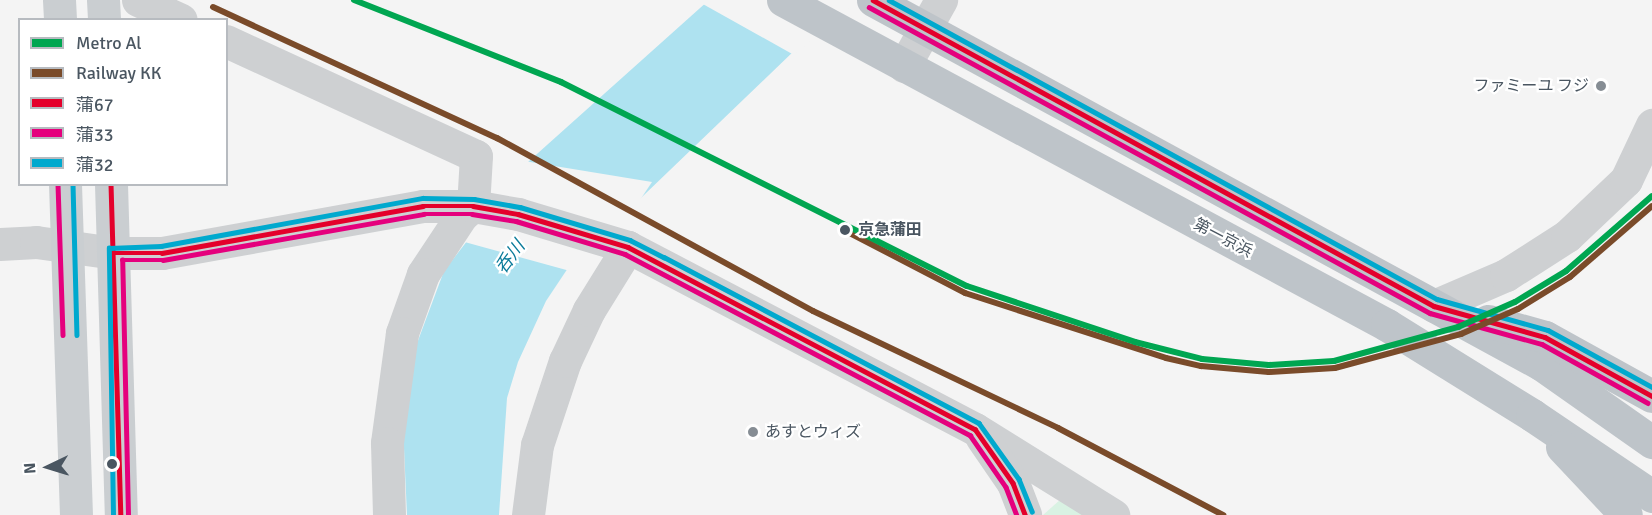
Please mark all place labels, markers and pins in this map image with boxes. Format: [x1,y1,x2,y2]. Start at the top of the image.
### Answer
place label: ファミーユ フジ [1473,76,1589,96]
marker: ファミーユ フジ [1594,79,1608,93]
place label: 京急蒲田 [858,220,922,240]
marker: 京急蒲田 [836,221,854,239]
place label: あすとウィズ [765,422,861,442]
marker: あすとウィズ [746,425,760,439]
unlabelled marker [106,458,118,470]

